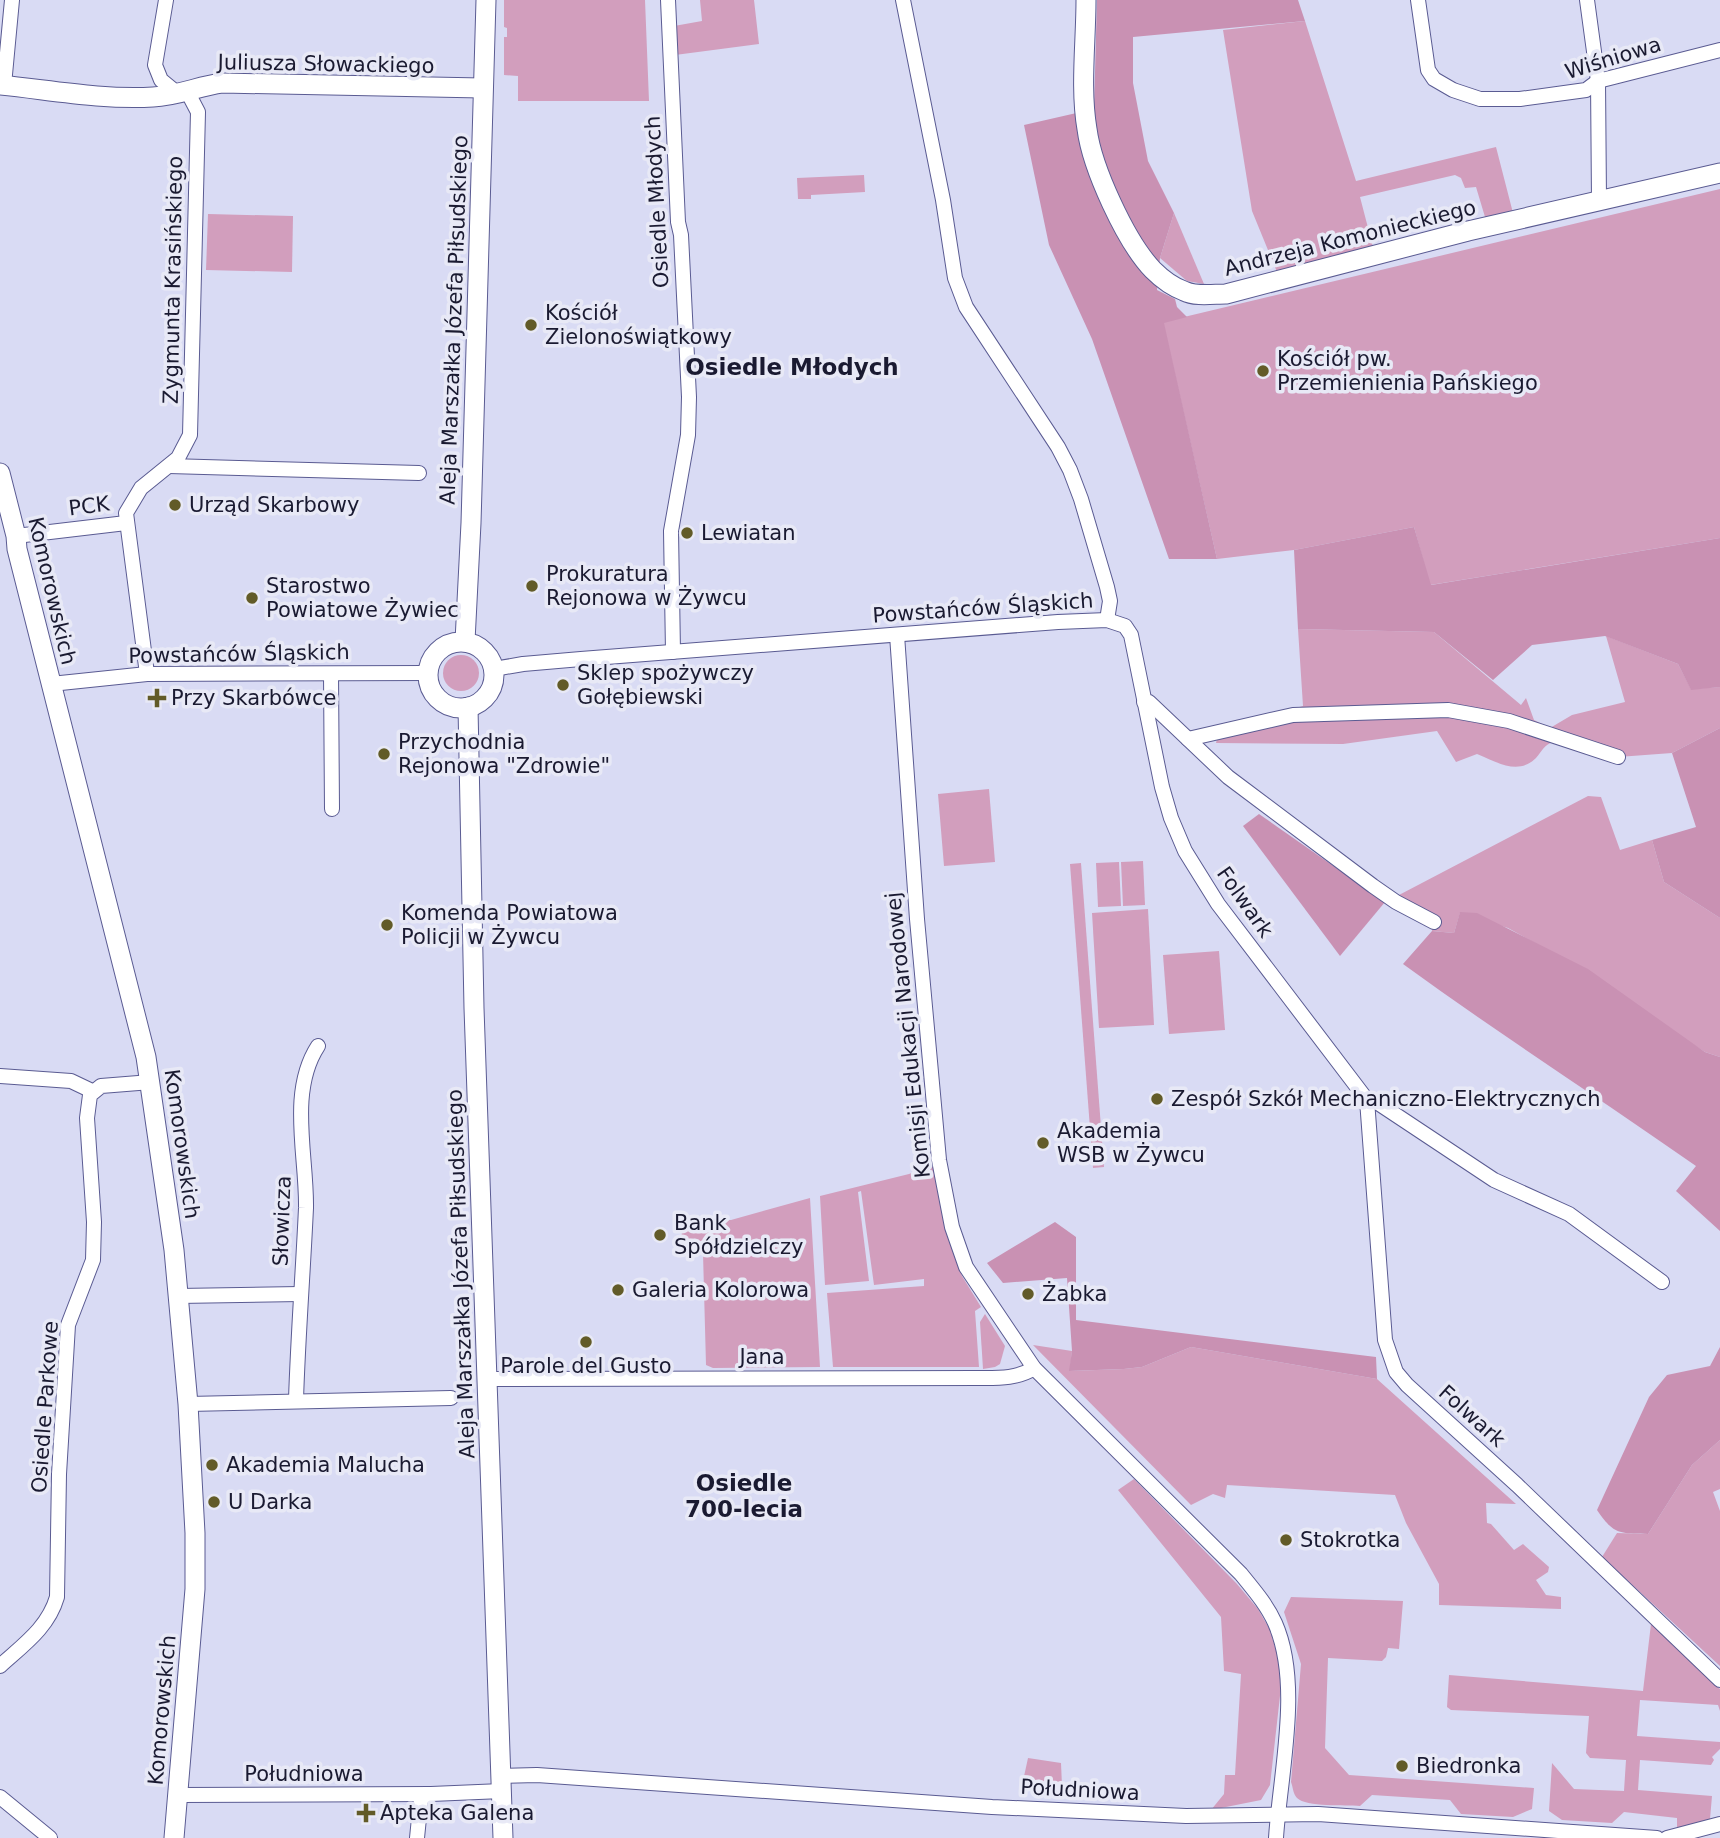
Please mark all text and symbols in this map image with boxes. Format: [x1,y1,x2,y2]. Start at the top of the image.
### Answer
street label: Wiśniowa [1562,32,1664,84]
street label: Juliusza Słowackiego [215,50,435,78]
street label: Osiedle Młodych [641,115,673,289]
street label: Aleja Marszałka Józefa Piłsudskiego [436,135,472,505]
street label: Zygmunta Krasińskiego [159,156,187,404]
street label: Andrzeja Komonieckiego [1222,195,1478,281]
place label: Kościół Zielonoświątkowy [545,301,732,349]
marker: Kościół Zielonoświątkowy [523,317,539,333]
place label: Kościół pw. Przemienienia Pańskiego [1277,347,1538,395]
district label: Osiedle Młodych [685,354,899,380]
marker: Kościół pw. Przemienienia Pańskiego [1255,363,1271,379]
street label: PCK [67,491,112,520]
place label: Urząd Skarbowy [189,493,359,517]
marker: Urząd Skarbowy [167,497,183,513]
street label: Komorowskich [23,515,81,667]
place label: Lewiatan [701,521,796,545]
marker: Lewiatan [679,525,695,541]
place label: Prokuratura Rejonowa w Żywcu [546,562,747,610]
place label: Starostwo Powiatowe Żywiec [266,574,459,622]
marker: Prokuratura Rejonowa w Żywcu [524,578,540,594]
street label: Powstańców Śląskich [872,587,1094,628]
marker: Starostwo Powiatowe Żywiec [244,590,260,606]
street label: Powstańców Śląskich [128,639,350,668]
place label: Sklep spożywczy Gołębiewski [577,661,754,709]
marker: Sklep spożywczy Gołębiewski [555,677,571,693]
place label: Przy Skarbówce [171,686,337,710]
marker: Przy Skarbówce [149,690,165,706]
place label: Przychodnia Rejonowa "Zdrowie" [398,730,610,778]
marker: Przychodnia Rejonowa "Zdrowie" [376,746,392,762]
street label: Folwark [1212,862,1278,943]
street label: Komisji Edukacji Narodowej [881,891,935,1179]
place label: Komenda Powiatowa Policji w Żywcu [401,901,618,949]
marker: Komenda Powiatowa Policji w Żywcu [379,917,395,933]
street label: Komorowskich [160,1068,204,1220]
place label: Zespół Szkół Mechaniczno-Elektrycznych [1171,1087,1601,1111]
street label: Aleja Marszałka Józefa Piłsudskiego [443,1089,479,1459]
marker: Zespół Szkół Mechaniczno-Elektrycznych [1149,1091,1165,1107]
place label: Akademia WSB w Żywcu [1057,1119,1205,1167]
marker: Akademia WSB w Żywcu [1035,1135,1051,1151]
street label: Słowicza [268,1175,296,1267]
place label: Bank Spółdzielczy [674,1211,803,1259]
marker: Bank Spółdzielczy [652,1227,668,1243]
place label: Galeria Kolorowa [632,1278,809,1302]
place label: Żabka [1042,1281,1107,1306]
marker: Galeria Kolorowa [610,1282,626,1298]
marker: Żabka [1020,1286,1036,1302]
street label: Osiedle Parkowe [27,1320,63,1494]
marker: Parole del Gusto [578,1334,594,1350]
street label: Jana [737,1345,785,1369]
place label: Parole del Gusto [500,1354,672,1378]
street label: Folwark [1434,1380,1511,1453]
place label: Akademia Malucha [226,1453,425,1477]
marker: Akademia Malucha [204,1457,220,1473]
district label: Osiedle 700-lecia [685,1470,803,1522]
place label: U Darka [228,1490,312,1514]
marker: U Darka [206,1494,222,1510]
place label: Stokrotka [1300,1528,1401,1552]
marker: Stokrotka [1278,1532,1294,1548]
street label: Komorowskich [143,1634,181,1786]
place label: Biedronka [1416,1754,1521,1778]
marker: Biedronka [1394,1758,1410,1774]
street label: Południowa [244,1762,364,1786]
street label: Południowa [1020,1775,1140,1805]
place label: Apteka Galena [380,1801,534,1825]
marker: Apteka Galena [358,1805,374,1821]

